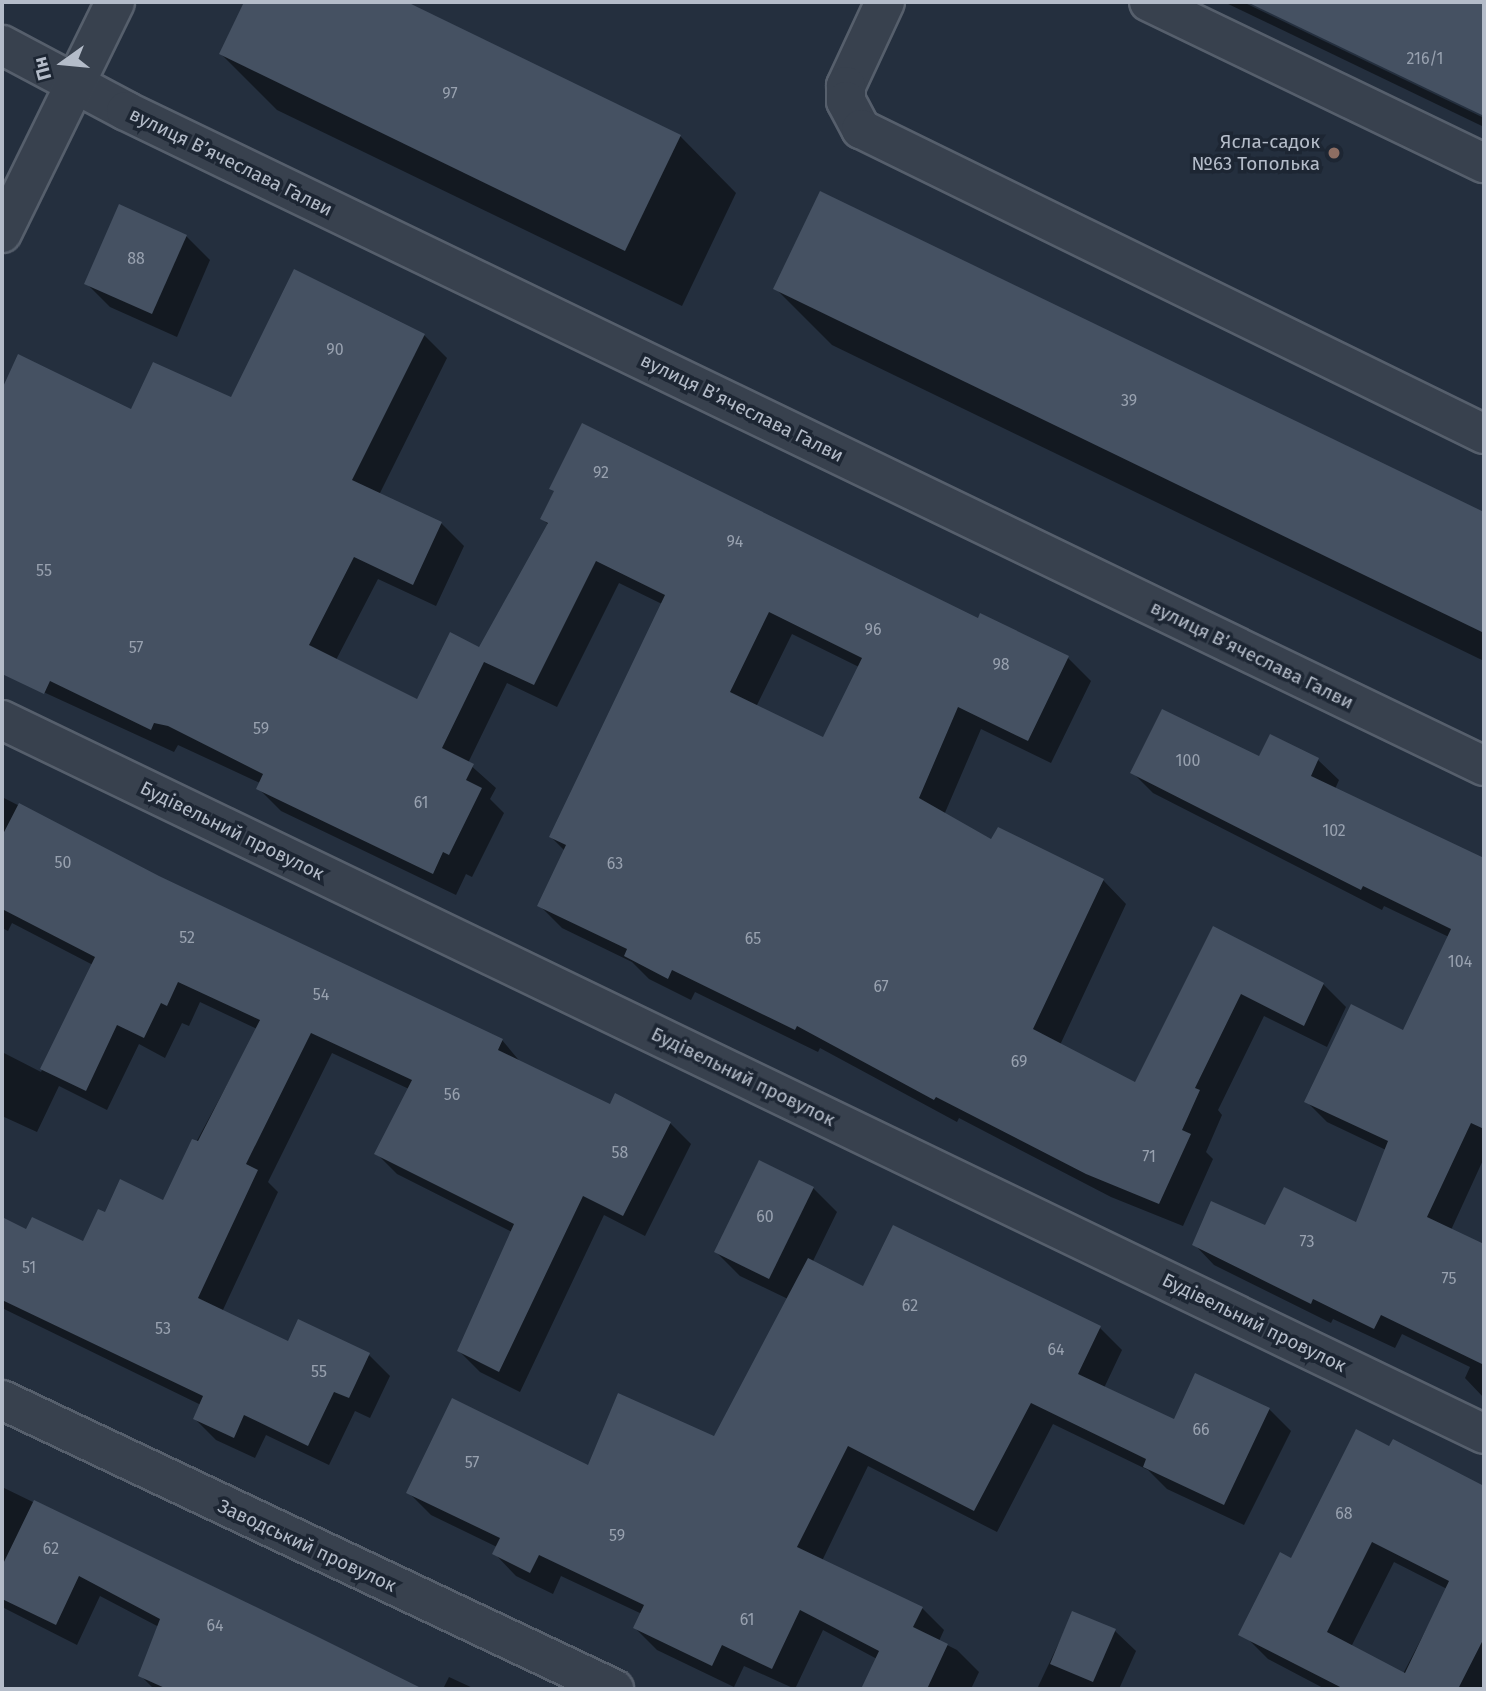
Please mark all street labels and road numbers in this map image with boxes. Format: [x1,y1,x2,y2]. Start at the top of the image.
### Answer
street label: вулиця Вʼячеслава Галви [126,103,336,221]
street label: вулиця Вʼячеслава Галви [637,349,847,467]
street label: вулиця Вʼячеслава Галви [1147,596,1357,714]
street label: Будівельний провулок [136,777,328,885]
street label: Будівельний провулок [647,1023,839,1131]
street label: Будівельний провулок [1158,1269,1350,1377]
street label: Заводський провулок [214,1495,400,1597]

